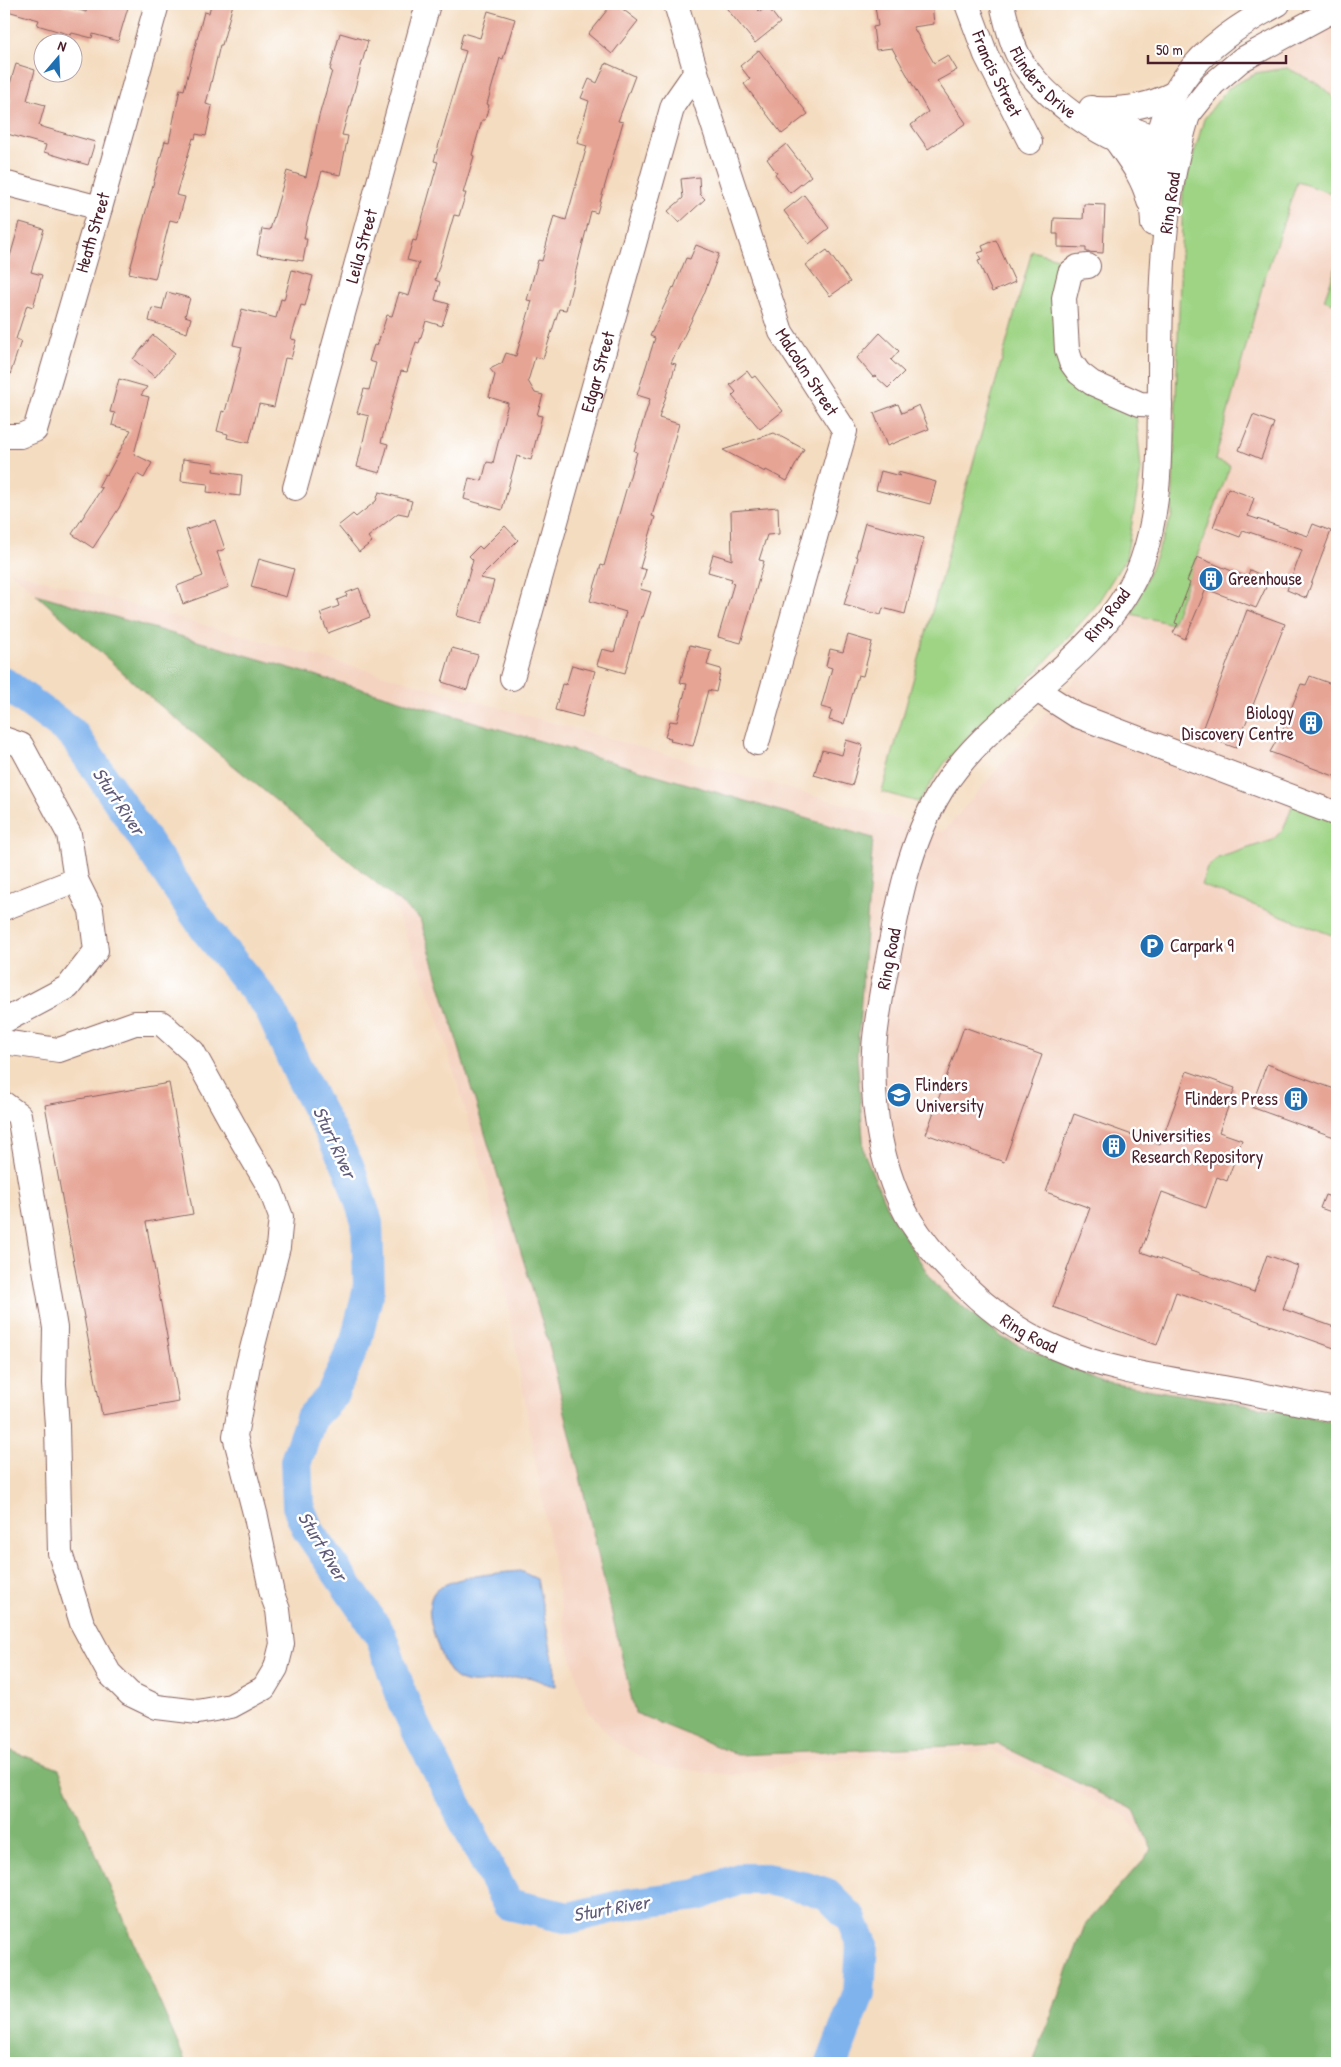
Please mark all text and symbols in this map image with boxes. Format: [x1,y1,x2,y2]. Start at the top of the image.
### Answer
street label: Francis Street [966,26,1029,122]
north arrow [32,32,82,82]
scale bar [1148,32,1286,64]
text: N [56,35,70,56]
text: 50 m [1156,39,1183,60]
street label: Flinders Drive [1003,42,1082,124]
street label: Ring Road [1153,170,1186,235]
street label: Heath Street [69,189,116,275]
street label: Leila Street [339,205,383,286]
street label: Malcolm Street [770,323,845,421]
street label: Edgar Street [574,328,621,415]
building icon: Greenhouse [1198,566,1224,592]
place label: Greenhouse [1228,566,1302,591]
street label: Ring Road [1078,583,1136,647]
place label: Biology Discovery Centre [1182,700,1294,746]
building icon: Biology Discovery Centre [1298,710,1324,736]
water label: Sturt River [87,762,153,842]
street label: Ring Road [870,926,907,992]
parking icon: Carpark 9 [1139,933,1165,959]
place label: Carpark 9 [1170,933,1234,958]
place label: Flinders University [915,1072,985,1118]
school or university icon: Flinders University [886,1082,912,1108]
place label: Flinders Press [1184,1086,1278,1111]
building icon: Flinders Press [1283,1086,1309,1112]
water label: Sturt River [307,1102,364,1185]
place label: Universities Research Repository [1132,1123,1264,1169]
building icon: Universities Research Repository [1101,1133,1127,1159]
street label: Ring Road [995,1307,1061,1359]
water label: Sturt River [292,1507,355,1588]
water label: Sturt River [571,1888,654,1927]

